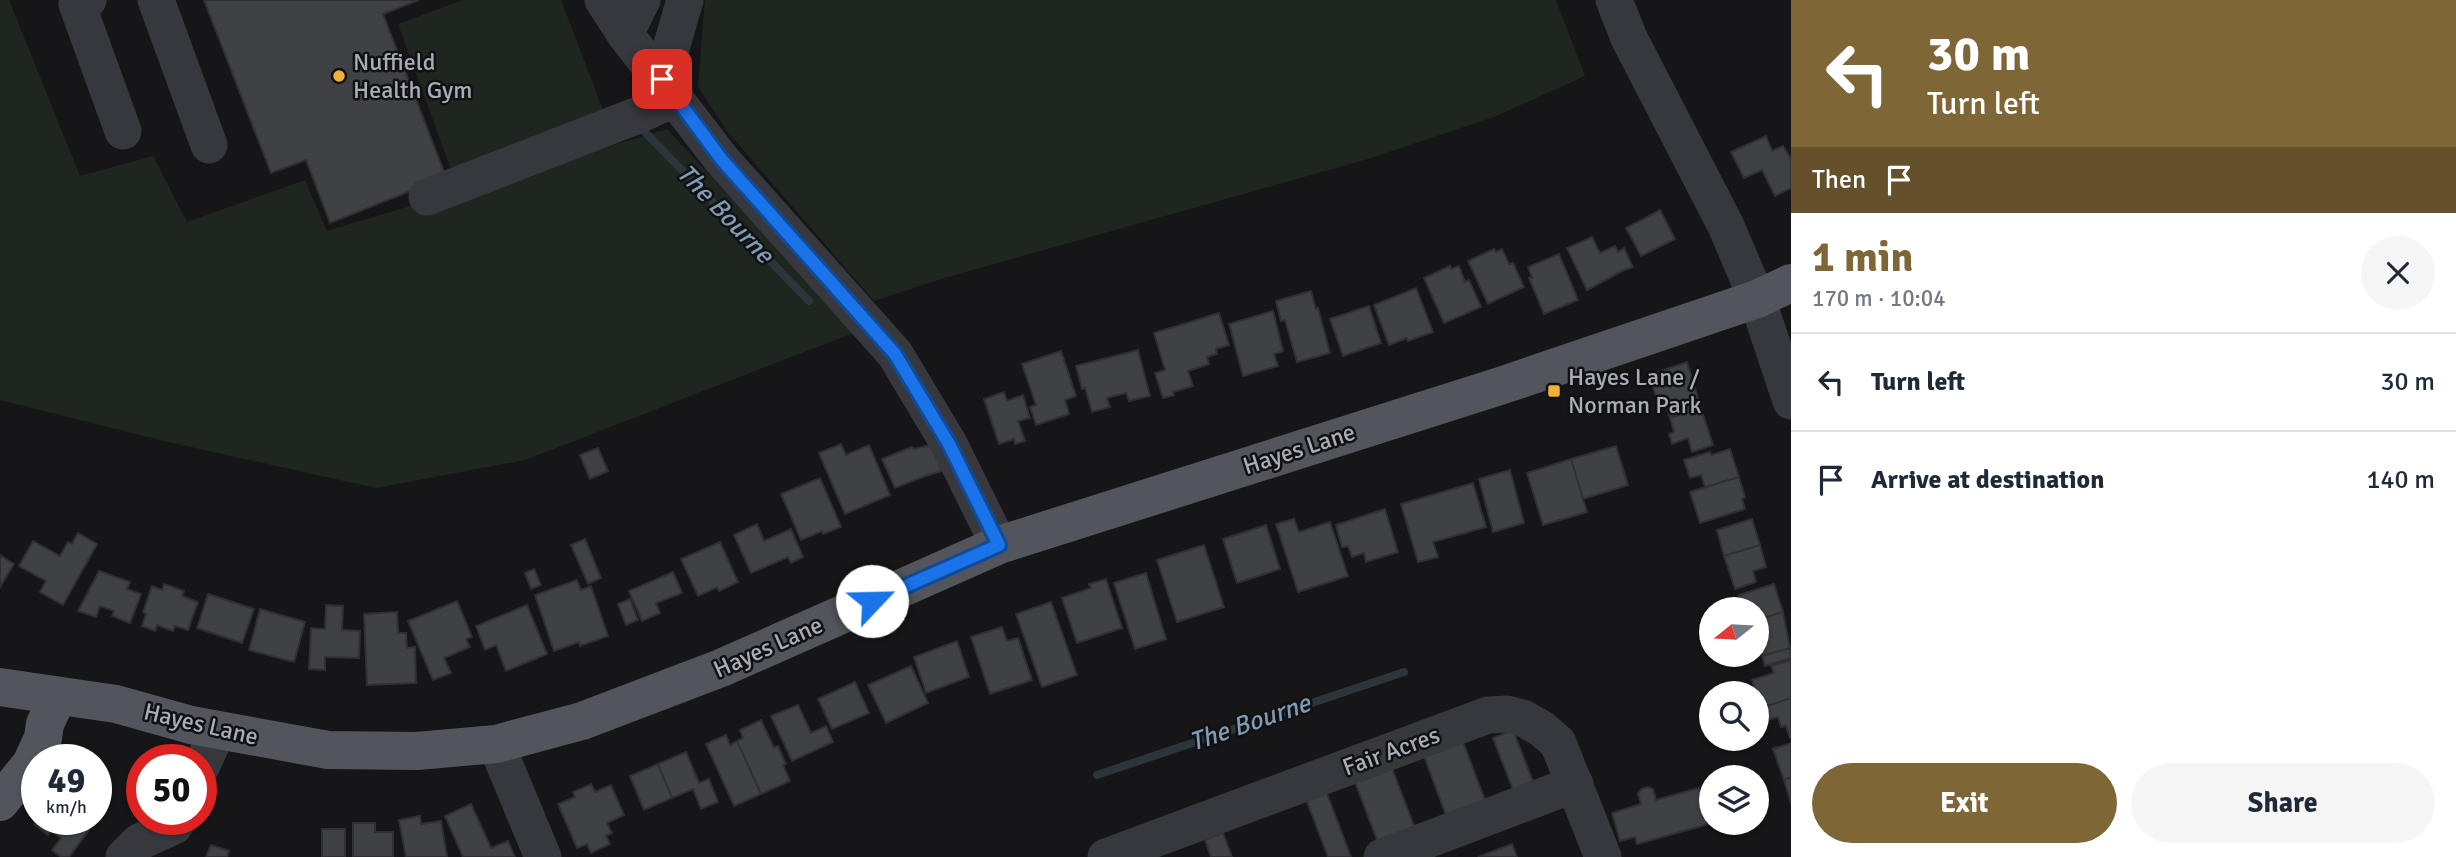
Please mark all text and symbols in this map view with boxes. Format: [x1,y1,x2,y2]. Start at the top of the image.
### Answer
text: 30 m [1927,24,2030,84]
icon: left [1812,28,1903,119]
place label: Nuffield Health Gym [353,47,472,105]
pin [632,49,692,109]
icon: arrive [643,60,681,98]
marker: Nuffield Health Gym [331,68,347,84]
text: Turn left [1927,84,2040,123]
water label: The Bourne [670,158,782,272]
icon: arrive [1880,161,1918,199]
text: Then [1812,164,1866,196]
text: 1 min [1812,232,1913,283]
button: close [2361,236,2435,310]
text: 170 m · 10:04 [1812,284,1946,313]
place label: Hayes Lane / Norman Park [1568,362,1701,420]
icon: left [1812,363,1850,401]
text: Turn left [1871,366,1965,398]
text: 30 m [2380,366,2435,398]
marker: Hayes Lane / Norman Park [1546,383,1562,399]
street label: Hayes Lane [1239,417,1359,481]
icon: arrive [1812,461,1850,499]
text: Arrive at destination [1871,464,2104,496]
text: 140 m [2366,464,2435,496]
position arrow [835,564,909,638]
north arrow [1699,597,1769,667]
map controls [1699,597,1769,835]
street label: Hayes Lane [709,610,827,684]
button: search [1699,681,1769,751]
water label: The Bourne [1185,687,1317,759]
street label: Hayes Lane [141,696,261,752]
street label: Fair Acres [1338,720,1444,782]
speed limit sign: 50 [126,744,217,835]
text: 49 [48,759,85,802]
button: Exit [1812,763,2117,843]
button: Share [2131,763,2435,843]
button: layers [1699,765,1769,835]
text: km/h [46,796,87,818]

